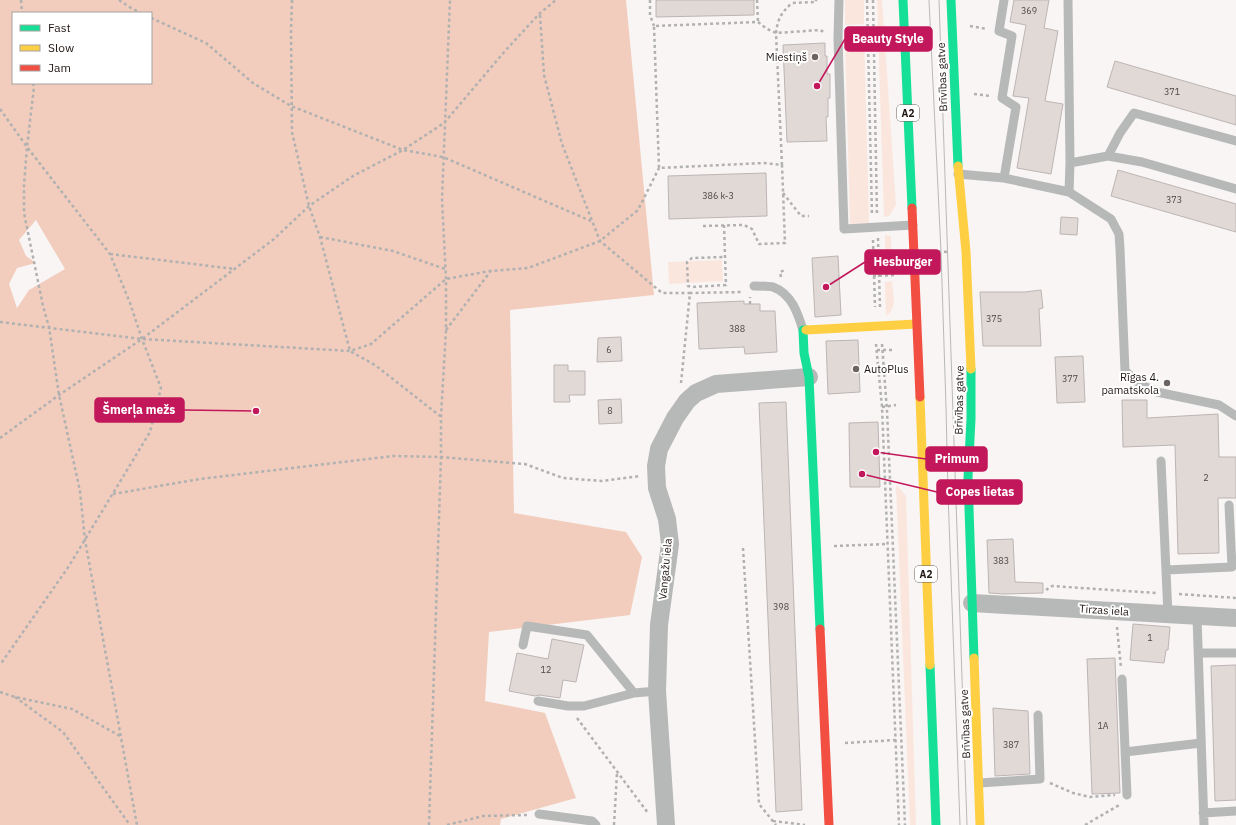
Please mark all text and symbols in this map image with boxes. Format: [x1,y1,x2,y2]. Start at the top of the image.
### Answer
house number: 369 [1021,5,1037,16]
legend [12,12,152,84]
text: Fast [48,20,71,35]
callout: Beauty Style [845,27,932,51]
text: Beauty Style [852,31,924,46]
text: Slow [48,40,74,55]
street label: Brīvības gatve [934,42,950,112]
place label: Miestiņš [766,50,807,64]
marker: Miestiņš [810,52,820,62]
text: Jam [48,60,71,75]
house number: 371 [1164,86,1180,97]
road number: A2 [897,105,919,121]
house number: 386 k-3 [702,190,734,201]
house number: 373 [1166,194,1182,205]
callout: Hesburger [865,250,940,274]
text: Hesburger [874,254,933,269]
house number: 375 [986,313,1002,324]
house number: 388 [729,323,745,334]
house number: 6 [606,344,612,355]
place label: AutoPlus [864,362,909,376]
marker: AutoPlus [851,364,861,374]
street label: Brīvības gatve [951,365,967,435]
place label: Rīgas 4. pamatskola [1101,370,1159,397]
house number: 377 [1062,373,1078,384]
marker: Rīgas 4. pamatskola [1162,378,1172,388]
callout: Šmerļa mežs [95,398,184,422]
text: Šmerļa mežs [103,401,175,418]
house number: 8 [607,405,613,416]
callout: Primum [926,447,987,471]
text: Primum [935,451,979,466]
house number: 2 [1203,472,1209,483]
callout: Copes lietas [937,480,1022,504]
text: Copes lietas [946,484,1014,499]
street label: Vangažu iela [655,538,675,600]
house number: 383 [993,555,1009,566]
road number: A2 [915,566,937,582]
house number: 398 [773,601,789,612]
street label: Tirzas iela [1079,601,1129,619]
house number: 1 [1147,632,1153,643]
house number: 12 [541,664,551,675]
street label: Brīvības gatve [957,689,973,759]
house number: 1A [1097,720,1109,731]
house number: 387 [1003,739,1019,750]

